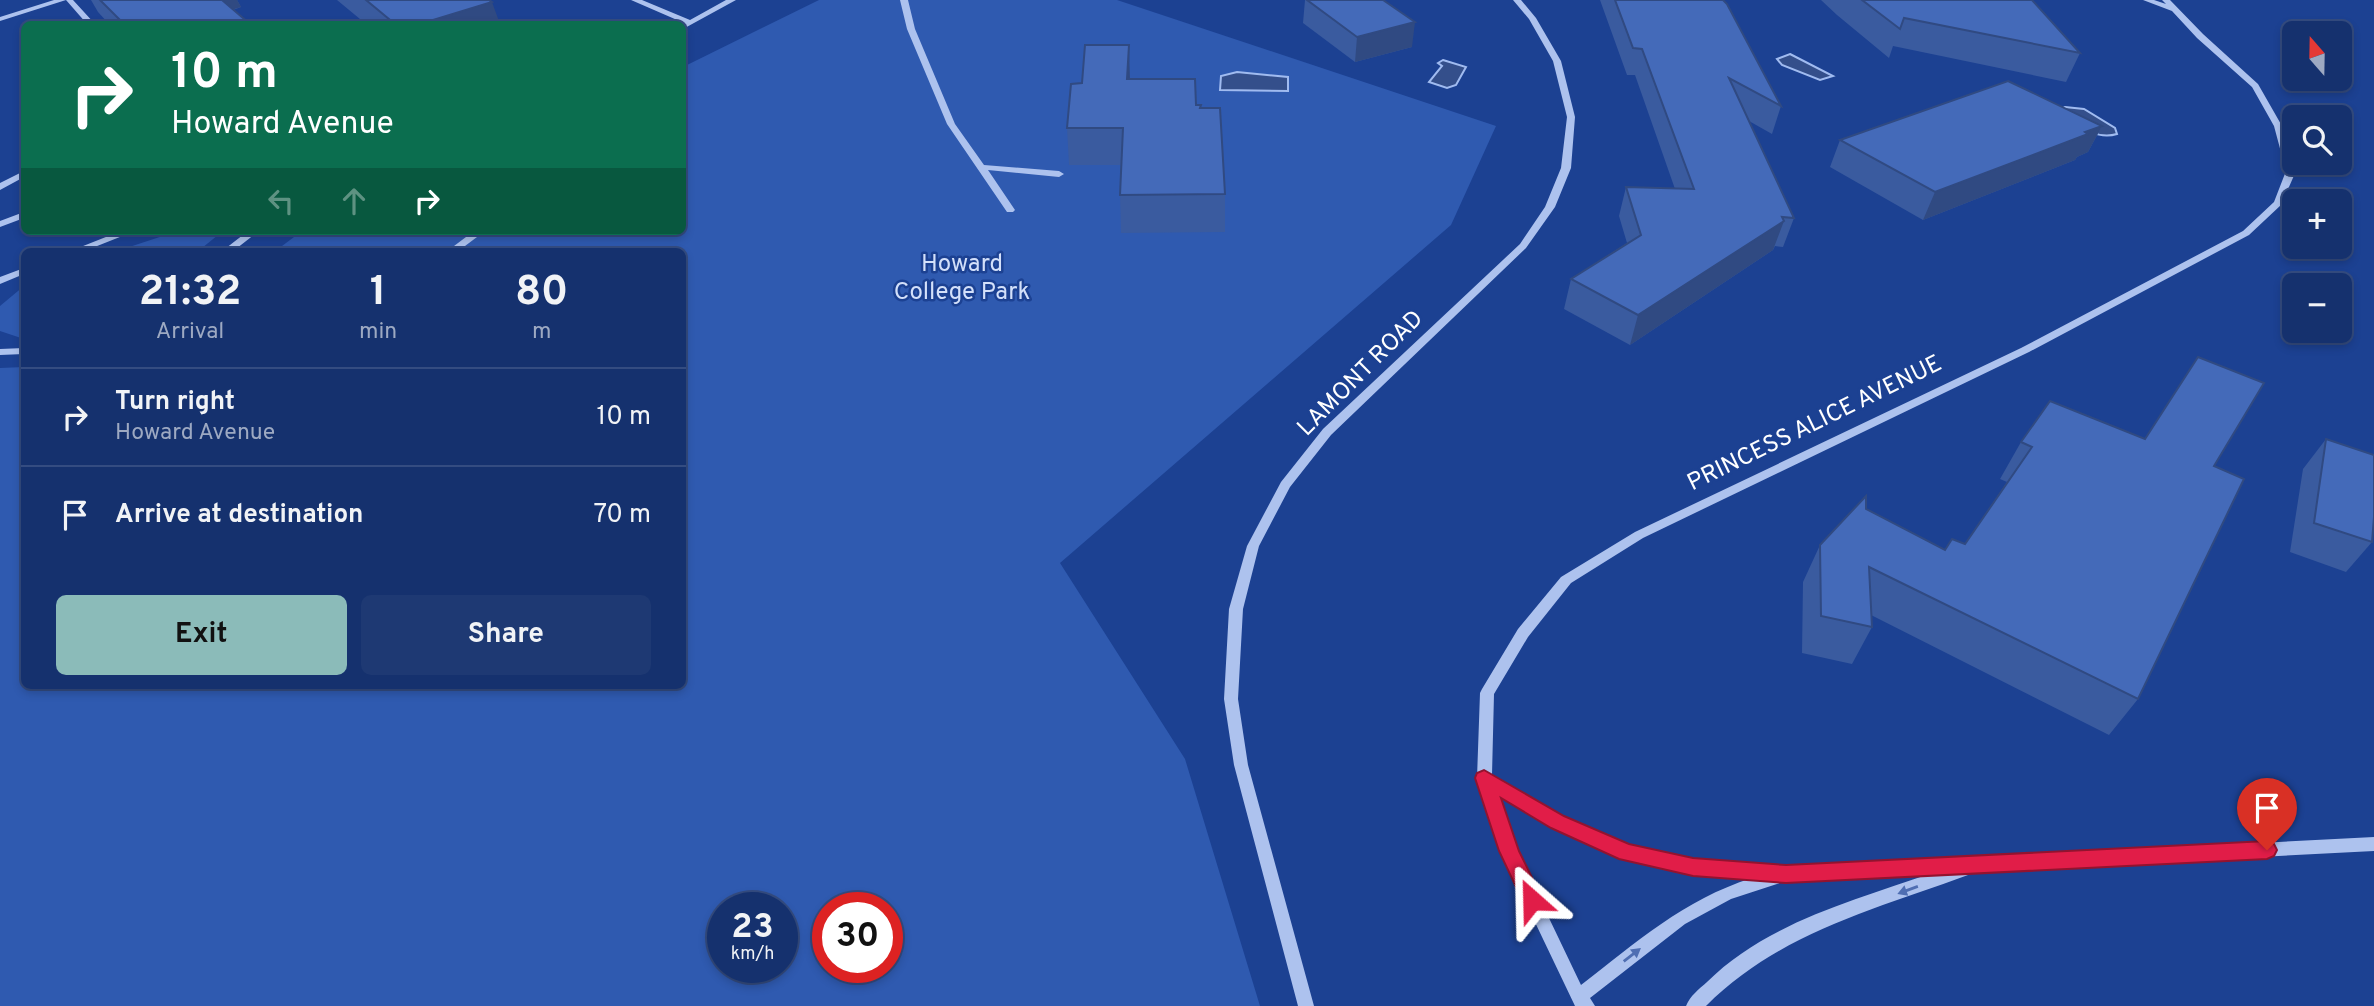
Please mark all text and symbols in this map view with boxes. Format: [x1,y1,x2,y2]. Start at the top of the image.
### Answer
north arrow [2282,21,2352,91]
map controls [2282,21,2352,343]
text: 10 m [171,44,278,106]
icon: right [56,49,147,140]
text: Howard Avenue [171,105,394,145]
button: search [2282,105,2352,175]
icon: left [262,182,300,220]
icon: ahead [335,182,373,220]
icon: right [408,182,446,220]
button: + [2282,189,2352,259]
park label: Howard College Park [894,250,1030,308]
text: 21:32 [139,267,241,320]
text: 1 [370,267,387,320]
text: 80 [515,267,568,320]
button: − [2282,273,2352,343]
street label: LAMONT ROAD [1292,305,1430,443]
text: Arrival [156,318,224,347]
text: min [359,318,397,347]
text: m [532,318,551,347]
street label: PRINCESS ALICE AVENUE [1683,349,1947,499]
text: Turn right [115,386,235,419]
icon: right [56,398,94,436]
text: 10 m [596,401,651,434]
text: Howard Avenue [115,419,275,448]
icon: arrive [56,496,94,534]
text: Arrive at destination [115,499,363,532]
text: 70 m [593,499,651,532]
button: Exit [56,595,347,675]
button: Share [361,595,651,675]
pin [2237,778,2297,850]
icon: arrive [2248,789,2286,827]
position arrow [1495,863,1569,937]
one-way arrow [1898,884,1919,895]
speed limit sign: 30 [812,892,903,983]
text: 23 [731,906,774,950]
text: km/h [731,943,774,966]
one-way arrow [1623,947,1641,962]

